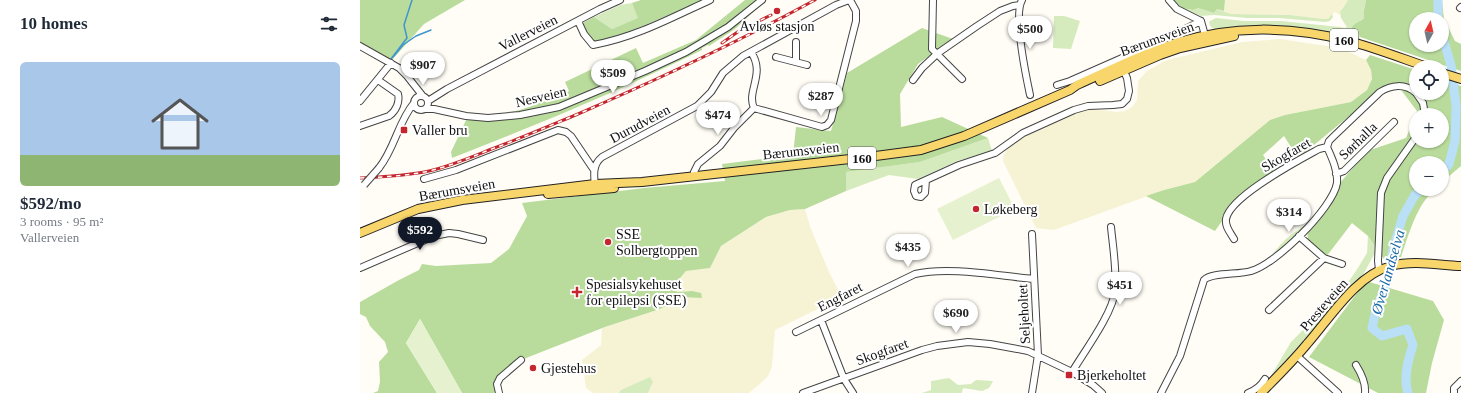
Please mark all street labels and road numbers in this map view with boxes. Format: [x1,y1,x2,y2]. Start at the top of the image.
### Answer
street label: Vallerveien [496,12,560,54]
street label: Bærumsveien [1118,19,1196,59]
road number: 160 [1330,29,1358,51]
street label: Nesveien [514,84,568,110]
street label: Durudveien [607,102,673,146]
street label: Sørhalla [1336,119,1381,163]
street label: Skogfaret [1259,135,1313,175]
street label: Bærumsveien [762,140,840,162]
road number: 160 [848,147,876,169]
street label: Bærumsveien [418,176,496,204]
street label: Presteveien [1297,276,1351,334]
street label: Engfaret [815,279,865,315]
street label: Seljeholtet [1015,284,1033,344]
street label: Skogfaret [854,336,910,368]

